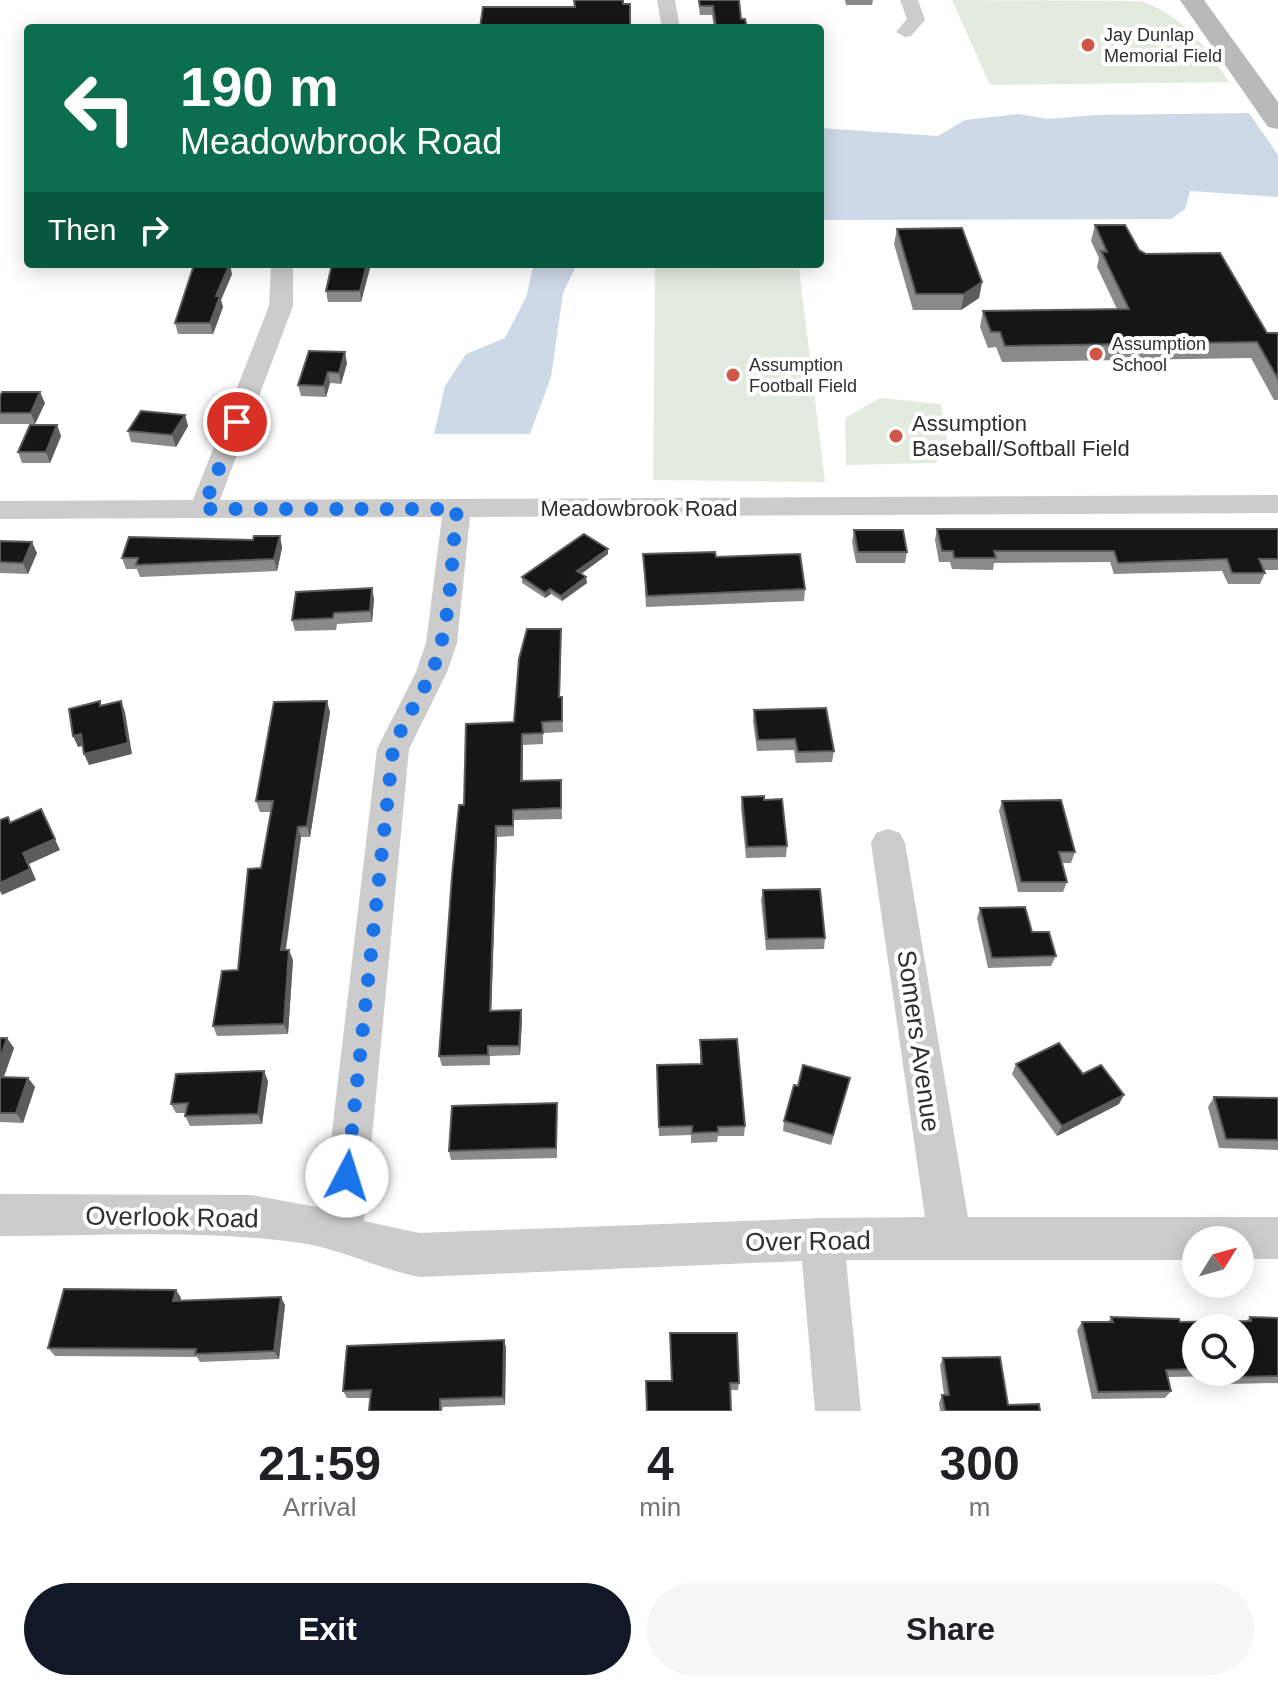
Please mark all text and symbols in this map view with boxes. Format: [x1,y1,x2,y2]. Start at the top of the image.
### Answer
place label: Jay Dunlap Memorial Field [1104,25,1222,66]
marker: Jay Dunlap Memorial Field [1079,36,1097,54]
text: 190 m [180,55,339,118]
icon: left [48,56,152,160]
text: Meadowbrook Road [180,121,502,162]
icon: right [132,208,176,252]
text: Then [48,213,116,246]
place label: Assumption School [1112,334,1206,375]
marker: Assumption School [1087,345,1105,363]
place label: Assumption Football Field [749,355,857,396]
marker: Assumption Football Field [724,366,742,384]
pin [203,388,271,456]
icon: arrive [215,400,259,444]
place label: Assumption Baseball/Softball Field [912,411,1130,461]
marker: Assumption Baseball/Softball Field [887,427,905,445]
street label: Meadowbrook Road [541,496,737,521]
street label: Somers Avenue [891,948,947,1134]
position arrow [305,1134,389,1218]
street label: Overlook Road [85,1200,259,1234]
street label: Over Road [745,1225,871,1257]
north arrow [1182,1226,1254,1298]
map controls [1182,1226,1254,1386]
button: search [1182,1314,1254,1386]
text: 21:59 [258,1437,381,1490]
text: 4 [647,1437,674,1490]
text: 300 [940,1437,1020,1490]
text: Arrival [283,1492,357,1522]
text: min [639,1492,681,1522]
text: m [969,1492,990,1522]
button: Exit [24,1583,631,1675]
button: Share [647,1583,1254,1675]

